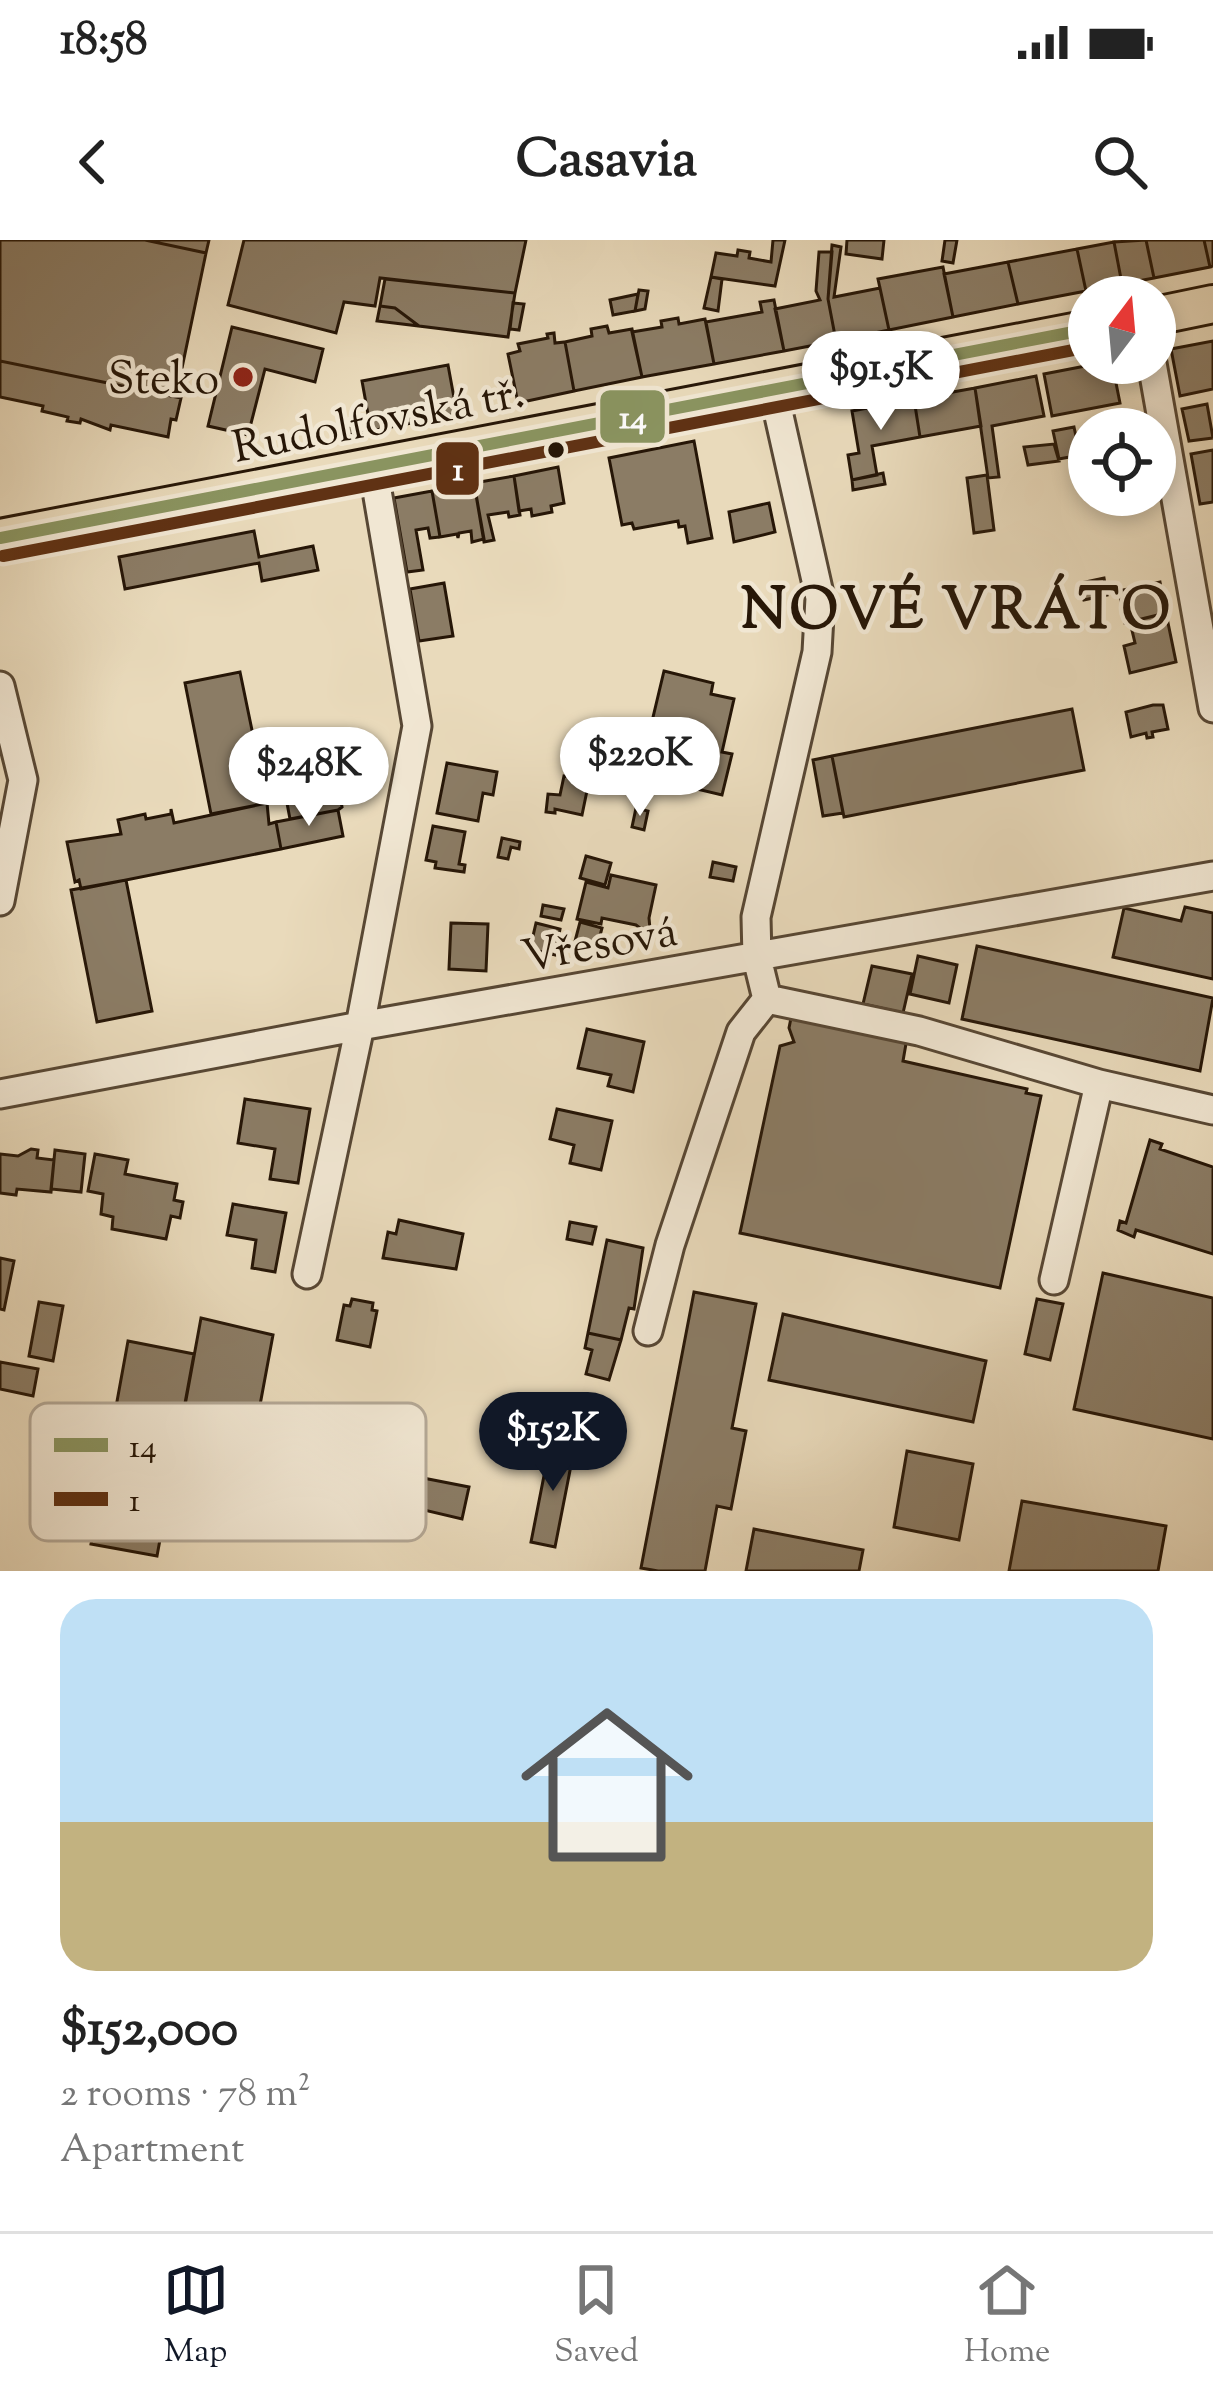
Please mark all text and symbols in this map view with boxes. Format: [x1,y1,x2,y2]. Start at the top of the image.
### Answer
text: 18:58 [60,10,147,75]
text: Casavia [516,123,697,201]
icon: back [60,129,126,195]
icon: search [1087,129,1153,195]
north arrow [1068,276,1176,384]
map controls [1068,276,1176,516]
pin: $91.5K [783,331,979,433]
text: $91.5K [829,342,933,398]
place label: Steko [108,350,219,415]
street label: Rudolfovská tř. [228,363,531,484]
marker: Steko [230,364,256,390]
line badge: 14 [598,388,667,445]
text: 14 [619,396,647,444]
button: locate [1068,408,1176,516]
unlabelled marker [545,439,567,461]
line badge: 1 [434,440,481,497]
text: 1 [452,448,464,496]
district label: NOVÉ VRÁTO [741,572,1173,654]
pin: $220K [556,717,724,819]
pin: $248K [225,727,393,829]
text: $220K [587,728,693,784]
text: $248K [256,738,362,794]
street label: Vřesová [517,902,683,993]
pin: $152K [469,1392,637,1494]
legend [30,1403,426,1541]
text: $152K [506,1403,600,1459]
text: 14 [129,1425,157,1473]
text: 1 [129,1479,140,1527]
icon: home [499,1677,715,1893]
text: $152,000 [60,1995,238,2068]
text: 2 rooms · 78 m² [60,2068,311,2124]
text: Apartment [60,2124,244,2180]
tab: Map [163,2257,229,2377]
tab: Saved [554,2257,639,2377]
tab: Home [964,2257,1050,2377]

